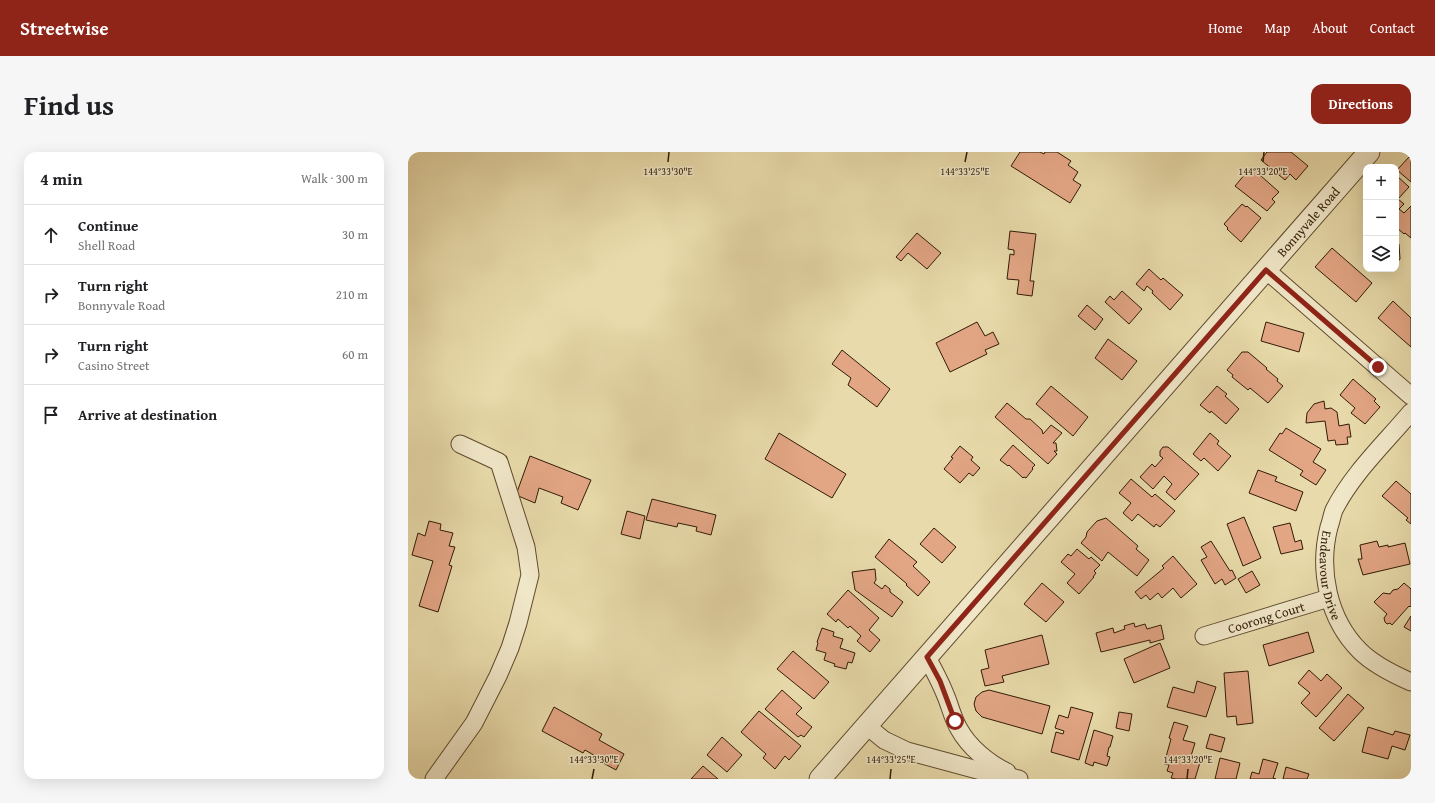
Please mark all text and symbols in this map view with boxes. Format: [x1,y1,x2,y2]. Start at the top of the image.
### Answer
text: Streetwise [20,14,109,42]
text: Home [1208,18,1243,38]
text: Map [1265,18,1290,38]
text: About [1312,18,1348,38]
text: Contact [1370,18,1415,38]
text: Find us [24,84,114,125]
button: Directions [1311,84,1411,124]
text: 144°33'30"E [643,164,693,179]
text: 144°33'25"E [940,164,990,179]
text: 144°33'20"E [1238,164,1288,179]
map controls [1363,164,1399,272]
button: + [1363,164,1399,200]
text: 4 min [40,166,82,191]
text: Walk · 300 m [301,169,368,188]
street label: Bonnyvale Road [1272,182,1344,261]
button: − [1363,200,1399,236]
text: Continue [78,215,139,236]
icon: ahead [40,224,62,246]
text: 30 m [342,225,368,244]
text: Shell Road [78,236,135,255]
button: layers [1363,236,1399,272]
text: Turn right [78,275,149,296]
icon: right [40,284,62,306]
text: 210 m [336,285,368,304]
text: Bonnyvale Road [78,296,165,315]
text: Turn right [78,335,149,356]
icon: right [40,344,62,366]
text: 60 m [342,345,368,364]
text: Casino Street [78,356,150,375]
route end [1369,358,1387,376]
icon: arrive [40,404,62,426]
text: Arrive at destination [78,404,217,425]
street label: Endeavour Drive [1315,529,1346,623]
street label: Coorong Court [1225,596,1307,638]
route start [946,712,964,730]
text: 144°33'30"E [569,752,619,767]
text: 144°33'25"E [866,752,916,767]
text: 144°33'20"E [1163,752,1213,767]

